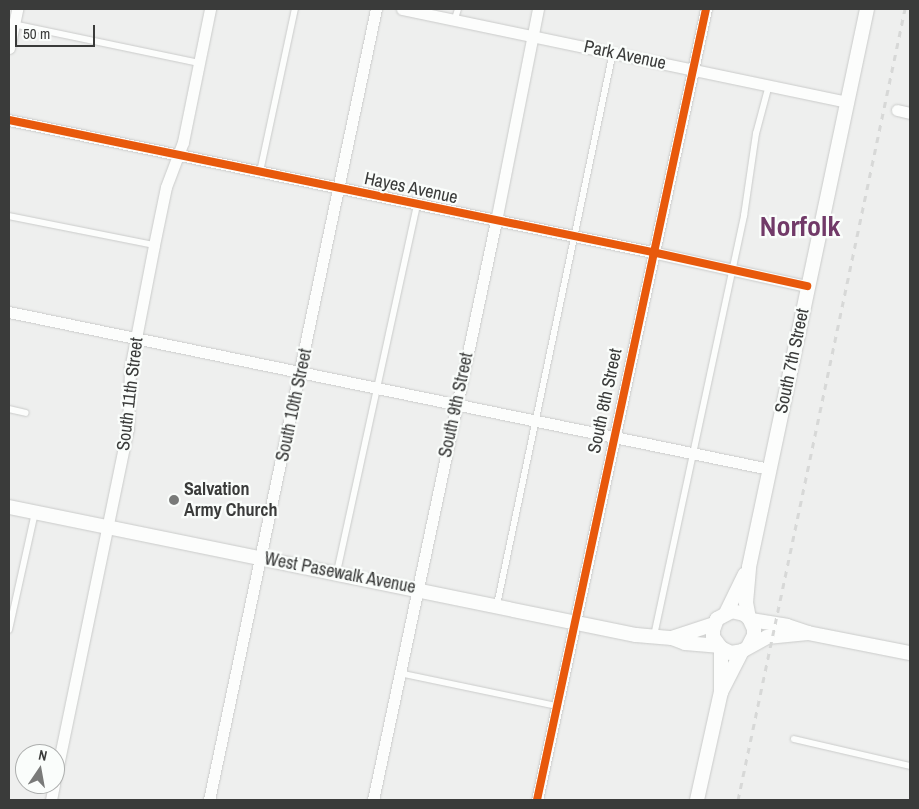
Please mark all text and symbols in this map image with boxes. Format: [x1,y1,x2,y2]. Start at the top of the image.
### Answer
scale bar [18,15,98,47]
text: 50 m [23,23,50,44]
street label: Park Avenue [582,36,668,74]
street label: Hayes Avenue [362,167,460,209]
district label: Norfolk [760,209,840,243]
street label: South 7th Street [770,307,814,415]
street label: South 11th Street [112,336,148,452]
street label: South 10th Street [271,347,317,463]
street label: South 8th Street [583,347,627,455]
street label: South 9th Street [434,351,478,459]
place label: Salvation Army Church [184,479,277,522]
marker: Salvation Army Church [168,494,180,506]
street label: West Pasewalk Avenue [262,548,418,598]
north arrow [15,744,65,794]
text: N [37,746,49,765]

